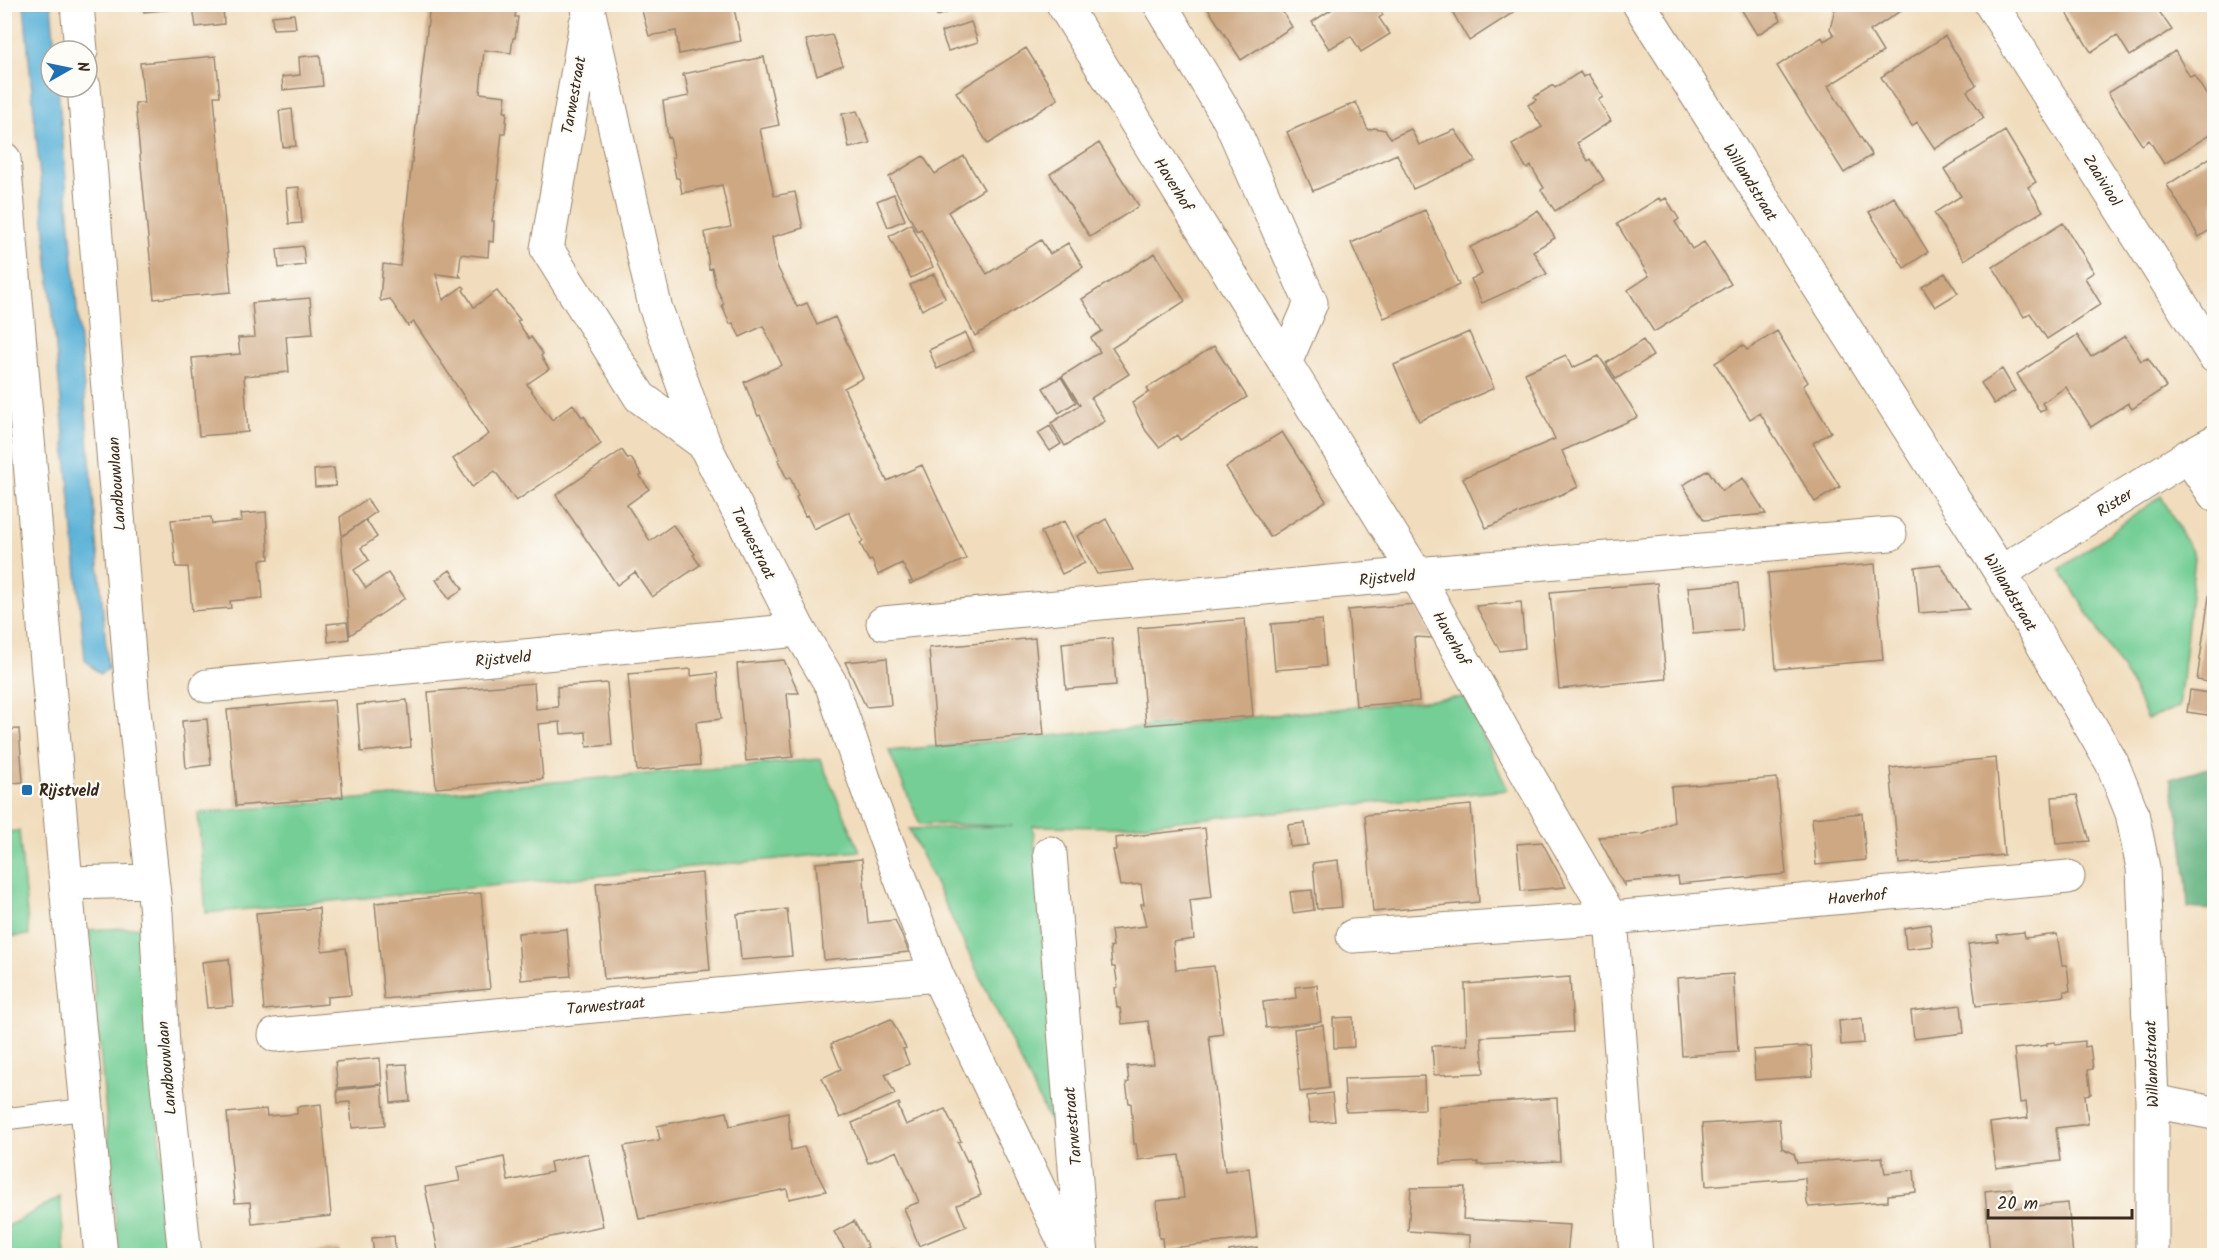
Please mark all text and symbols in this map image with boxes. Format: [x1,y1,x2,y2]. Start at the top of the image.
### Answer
north arrow [39,39,99,99]
street label: Tarwestraat [555,53,594,136]
text: N [69,60,95,74]
street label: Willandstraat [1716,139,1784,227]
street label: Zaaiviool [2076,150,2128,212]
street label: Haverhof [1146,153,1200,218]
street label: Landbouwlaan [102,436,133,532]
street label: Rister [2092,482,2139,524]
street label: Tarwestraat [724,503,782,585]
street label: Willandstraat [1976,549,2043,637]
street label: Rijstveld [1358,564,1417,593]
street label: Haverhof [1425,607,1477,672]
street label: Rijstveld [474,645,533,674]
place label: Rijstveld [39,779,99,804]
marker: Rijstveld [20,783,34,797]
street label: Haverhof [1826,882,1890,913]
street label: Tarwestraat [566,991,647,1022]
street label: Willandstraat [2138,1019,2167,1108]
street label: Landbouwlaan [151,1020,184,1116]
street label: Tarwestraat [1058,1085,1089,1166]
scale bar [1988,1182,2132,1220]
text: 20 m [1997,1190,2038,1219]

